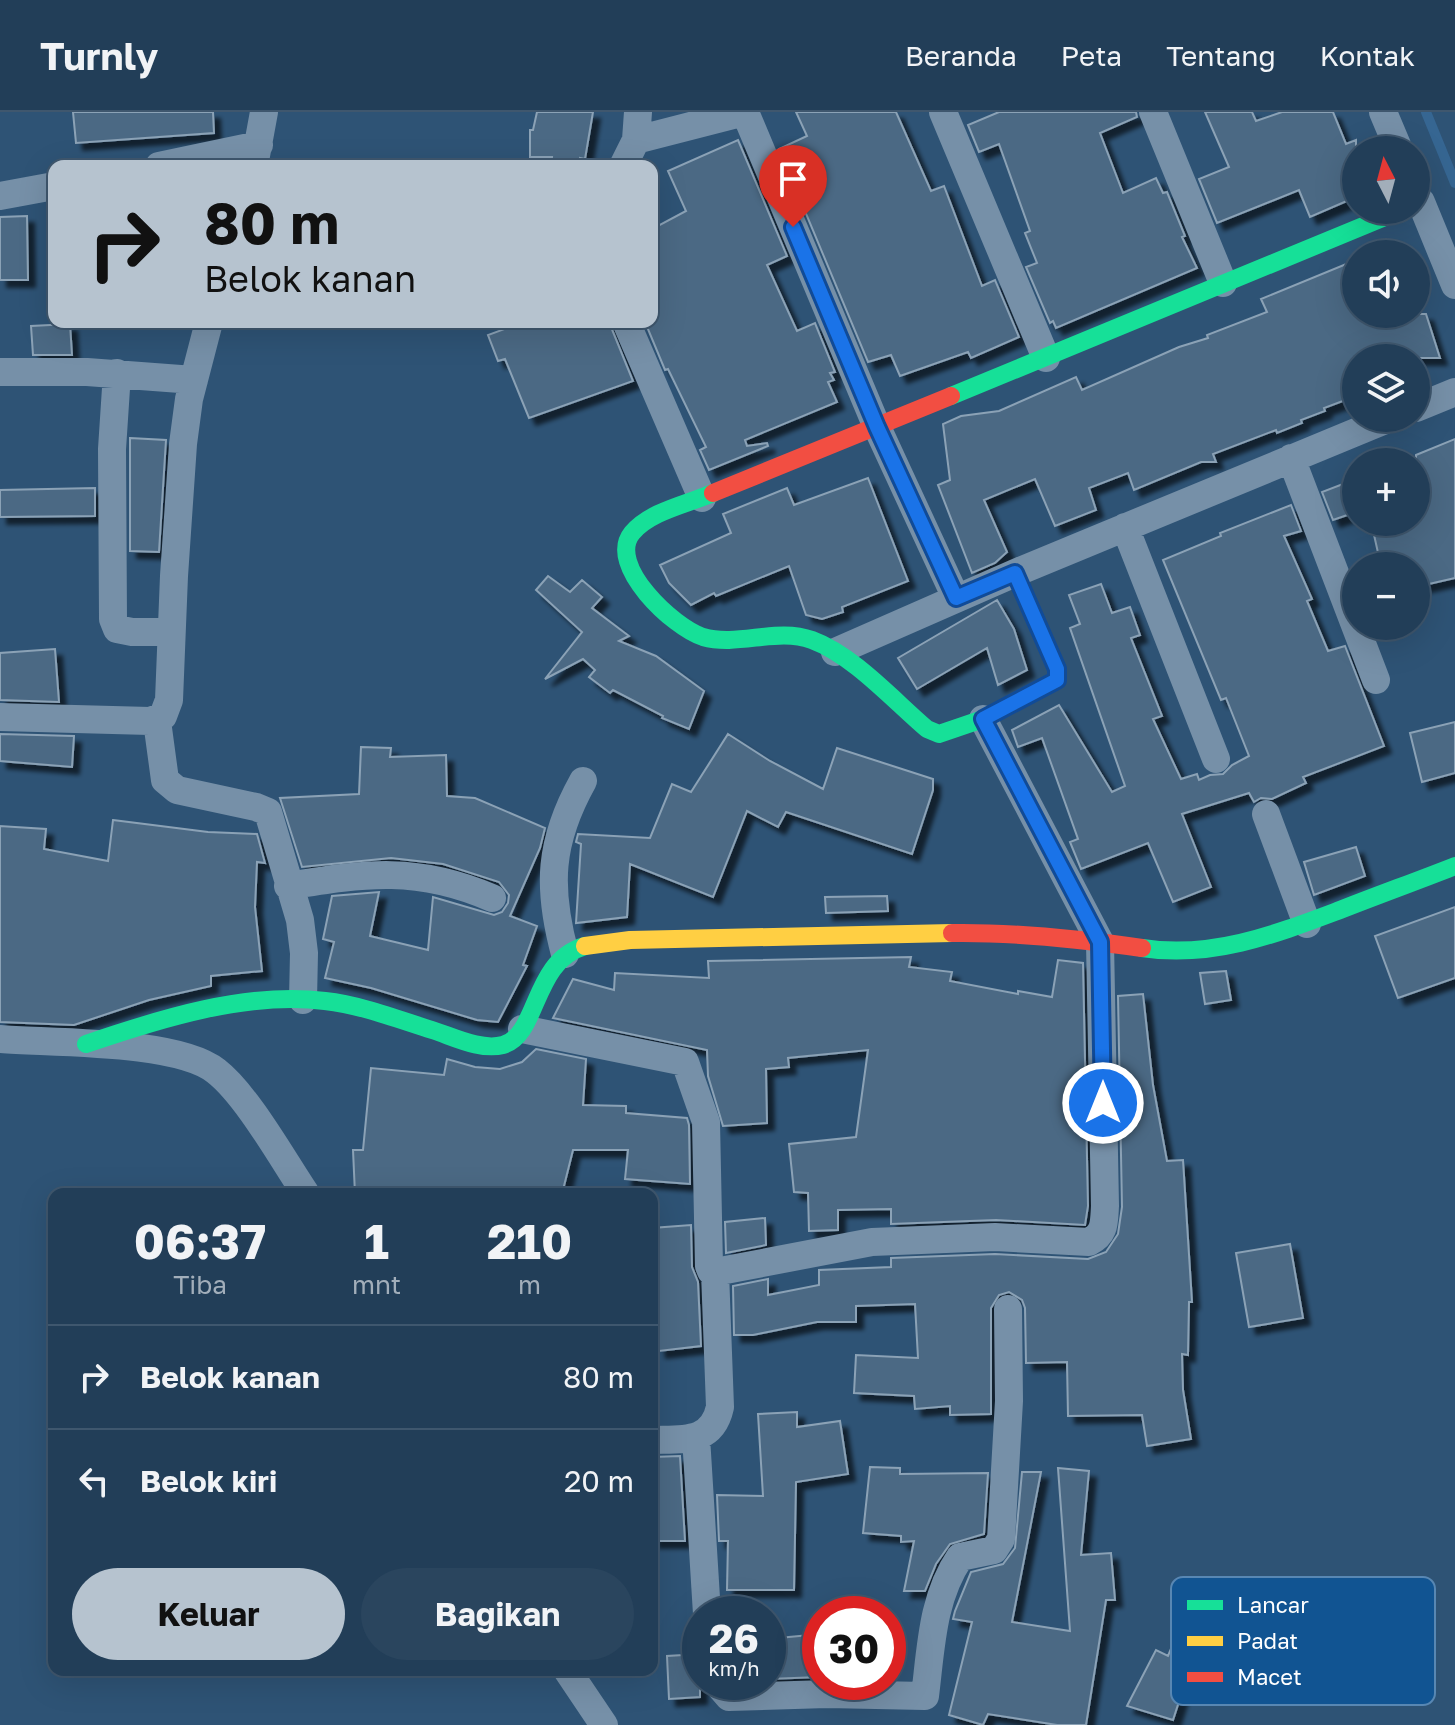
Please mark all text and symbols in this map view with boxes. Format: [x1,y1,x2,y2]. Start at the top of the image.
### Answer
text: Turnly [40,33,158,78]
text: Beranda [905,39,1017,72]
text: Peta [1061,39,1122,72]
text: Tentang [1166,39,1276,72]
text: Kontak [1320,39,1415,72]
north arrow [1342,136,1430,224]
map controls [1342,136,1430,640]
pin [759,145,827,227]
icon: arrive [771,157,815,201]
text: 80 m [204,189,339,256]
icon: right [72,192,176,296]
button: sound [1342,240,1430,328]
text: Belok kanan [204,257,416,300]
button: layers [1342,344,1430,432]
button: + [1342,448,1430,536]
button: − [1342,552,1430,640]
position arrow [1061,1061,1145,1145]
text: 06:37 [134,1212,266,1270]
text: 1 [364,1212,389,1270]
text: 210 [487,1212,572,1270]
text: Tiba [173,1269,227,1300]
text: mnt [352,1269,401,1300]
text: m [518,1269,541,1300]
icon: right [72,1355,116,1399]
text: Belok kanan [140,1359,320,1395]
text: 80 m [563,1359,634,1395]
icon: left [72,1459,116,1503]
text: Belok kiri [140,1463,277,1499]
text: 20 m [564,1463,634,1499]
button: Keluar [72,1568,345,1660]
button: Bagikan [361,1568,634,1660]
legend [1171,1577,1435,1705]
text: Lancar [1237,1591,1309,1618]
speed limit sign: 30 [802,1596,906,1700]
text: 26 [709,1614,759,1662]
text: Padat [1237,1627,1298,1654]
text: km/h [709,1656,759,1680]
text: Macet [1237,1663,1302,1690]

